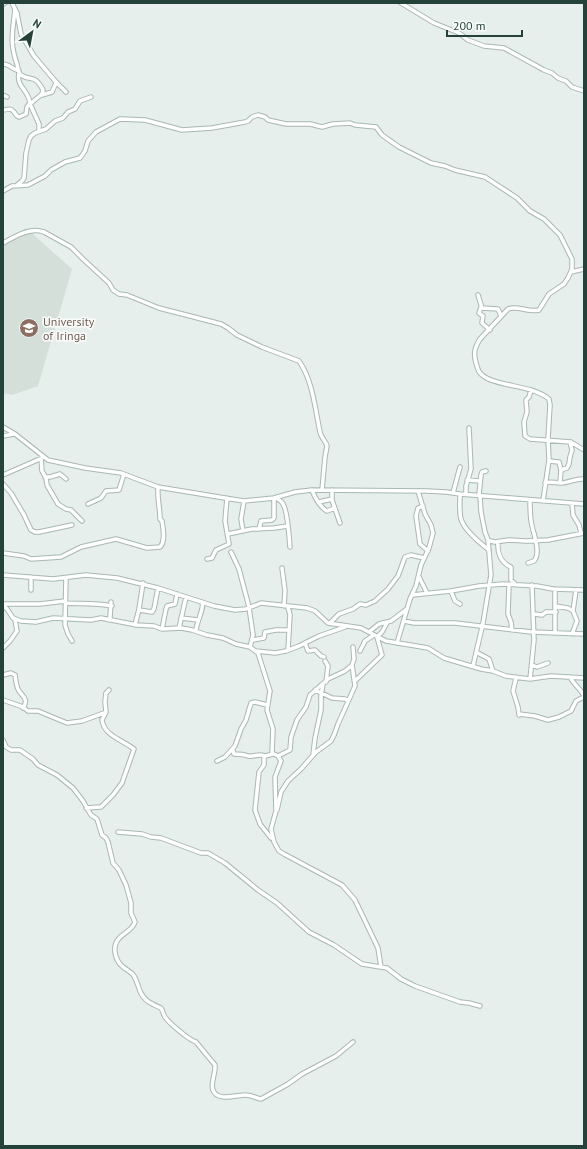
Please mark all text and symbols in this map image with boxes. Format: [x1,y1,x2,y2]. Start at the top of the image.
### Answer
north arrow [12,12,52,52]
scale bar [447,12,522,38]
text: N [31,16,44,31]
text: 200 m [453,18,486,33]
place label: University of Iringa [43,314,95,343]
school or university icon: University of Iringa [18,317,40,339]

